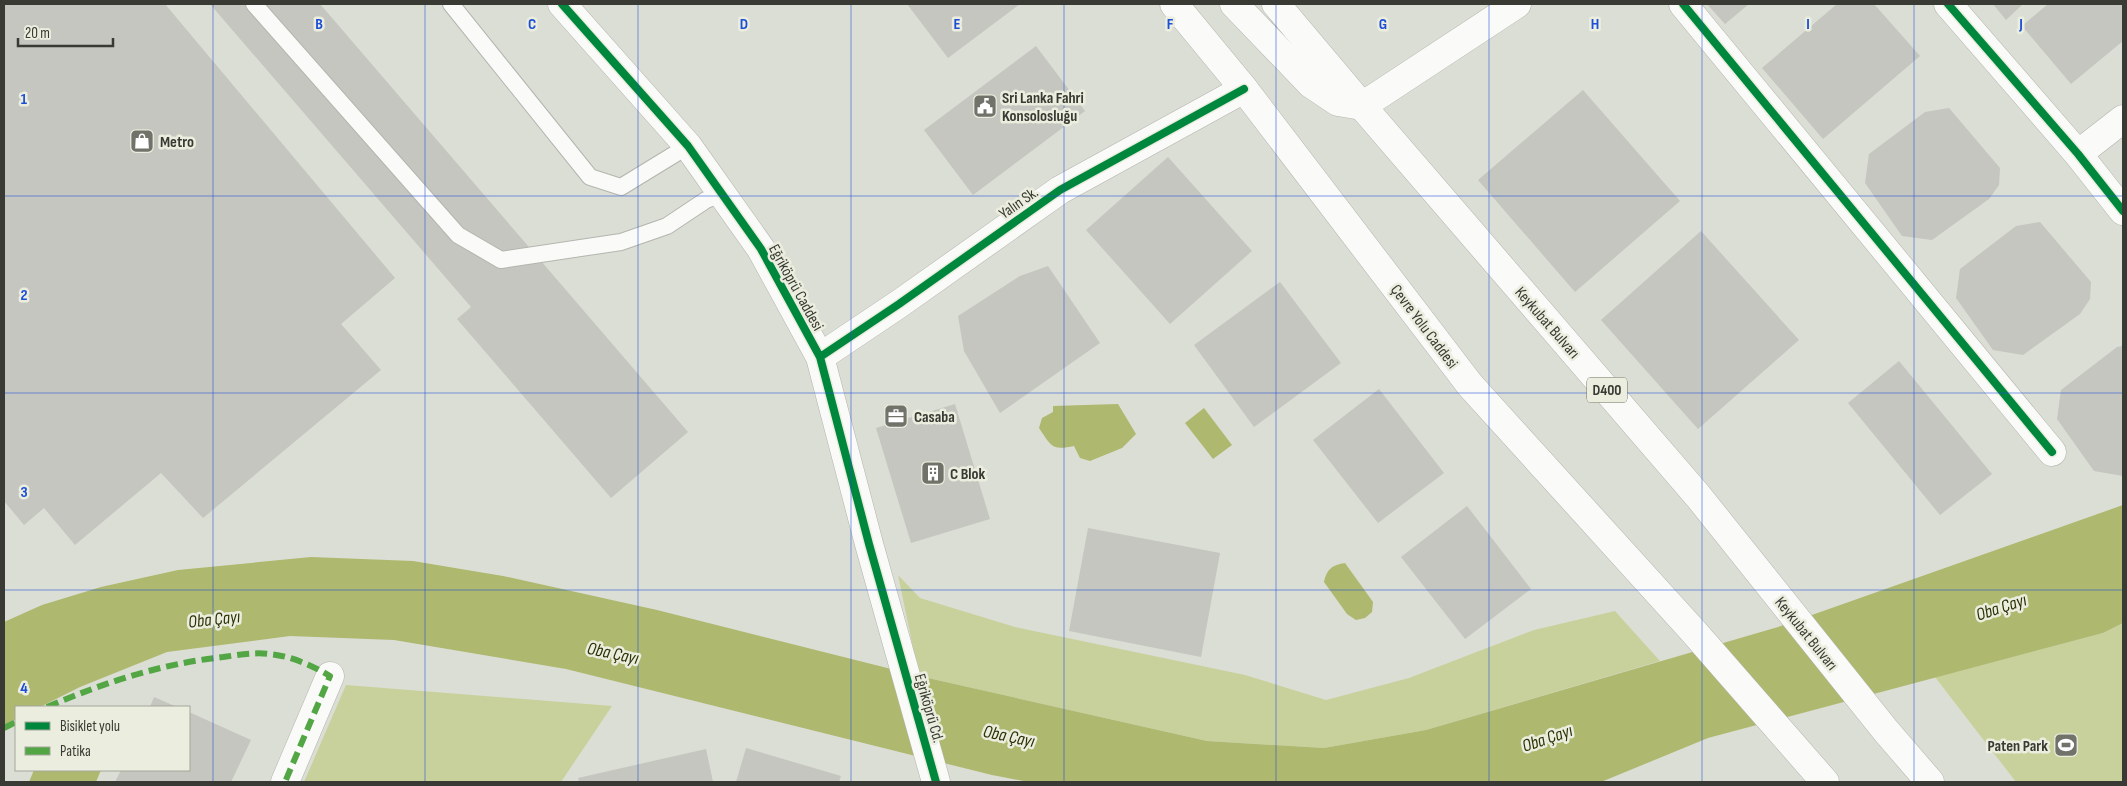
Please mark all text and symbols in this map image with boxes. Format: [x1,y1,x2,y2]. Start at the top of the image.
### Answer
scale bar [18,15,112,47]
text: B [315,15,323,34]
text: C [528,15,536,34]
text: D [740,15,748,34]
text: E [954,15,961,34]
text: F [1167,15,1174,34]
text: G [1379,15,1387,34]
text: H [1591,15,1599,34]
text: I [1806,15,1810,34]
text: J [2018,15,2023,34]
text: 20 m [25,24,50,43]
place label: Sri Lanka Fahri Konsolosluğu [1002,89,1084,126]
text: 1 [21,90,28,109]
public building icon: Sri Lanka Fahri Konsolosluğu [972,93,998,119]
shop icon: Metro [129,128,155,154]
place label: Metro [160,133,194,152]
street label: Yalın Sk. [996,183,1042,223]
street label: Eğriköprü Caddesi [764,241,827,334]
street label: Çevre Yolu Caddesi [1386,281,1462,373]
street label: Keykubat Bulvarı [1511,283,1583,363]
text: 2 [20,286,28,305]
road number: D400 [1587,378,1627,402]
office icon: Casaba [883,403,909,429]
place label: Casaba [914,408,955,427]
building icon: C Blok [920,460,946,486]
place label: C Blok [950,465,986,484]
text: 3 [20,483,28,502]
water label: Oba Çayı [1973,589,2030,625]
street label: Keykubat Bulvarı [1770,593,1841,674]
water label: Oba Çayı [187,606,242,633]
water label: Oba Çayı [585,638,641,669]
street label: Eğriköprü Cd. [910,672,947,745]
text: 4 [20,679,28,698]
legend [15,706,190,771]
text: Bisiklet yolu [60,717,120,736]
water label: Oba Çayı [1519,720,1576,757]
water label: Oba Çayı [981,721,1037,752]
sports icon: Paten Park [2053,732,2079,758]
place label: Paten Park [1987,737,2048,756]
text: Patika [60,742,91,761]

